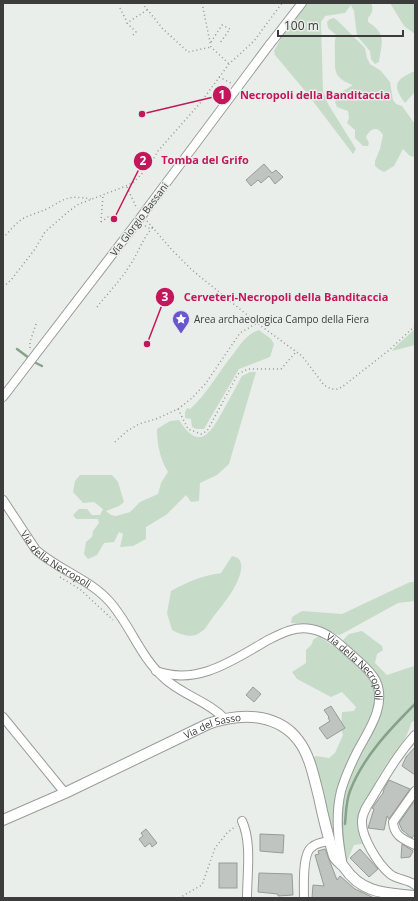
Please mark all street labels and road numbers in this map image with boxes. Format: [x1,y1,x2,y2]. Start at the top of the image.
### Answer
street label: Via Giorgio Bassani [107,179,171,259]
street label: Via della Necropoli [18,527,94,591]
street label: Via della Necropoli [324,629,386,701]
street label: Via del Sasso [181,710,241,742]

